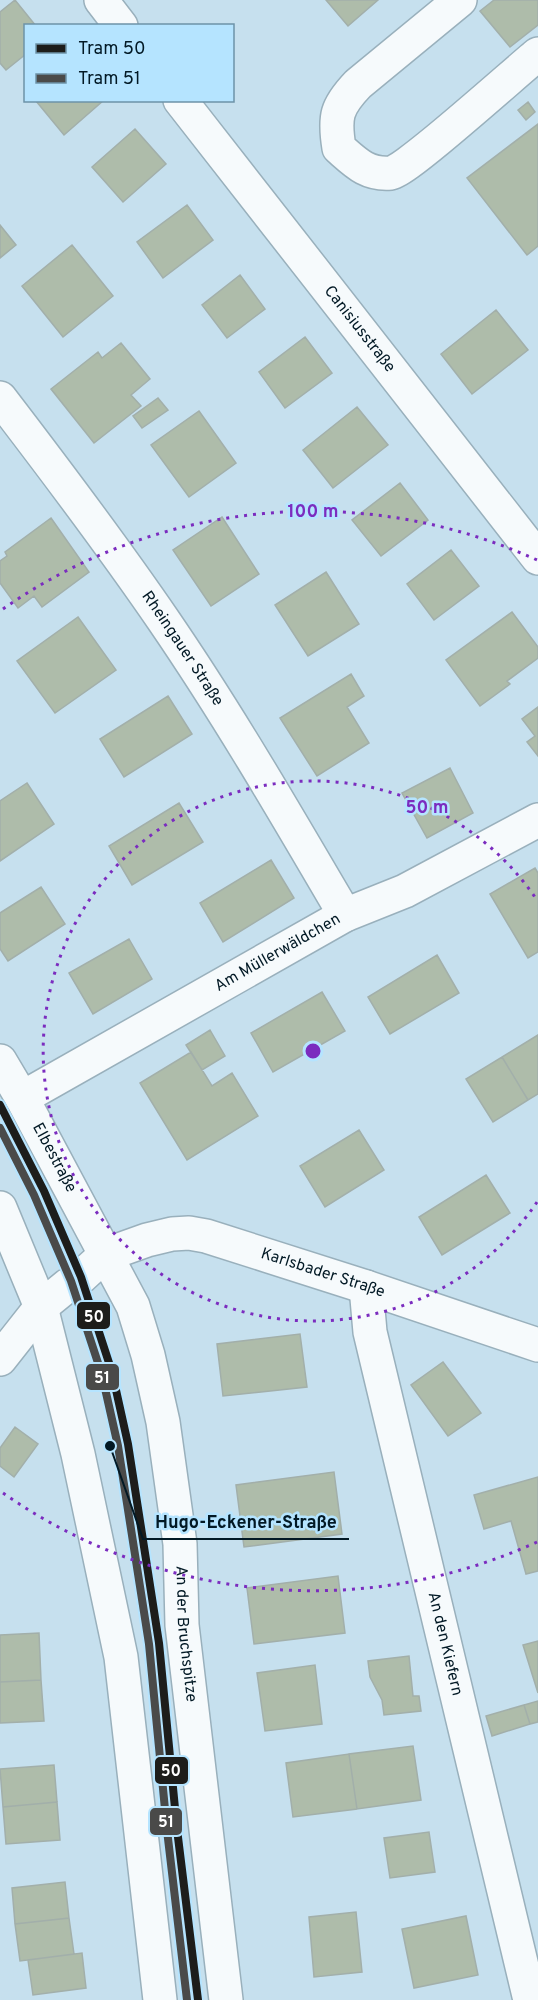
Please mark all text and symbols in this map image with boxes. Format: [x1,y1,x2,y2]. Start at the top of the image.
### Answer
legend [24,24,234,102]
text: Tram 50 [78,38,145,61]
text: Tram 51 [78,68,141,91]
street label: Canisiusstraße [319,282,399,377]
text: 100 m [287,501,339,524]
street label: Rheingauer Straße [137,588,227,710]
text: 50 m [405,797,449,820]
street label: Am Müllerwäldchen [211,909,344,997]
centre of rings [303,1041,323,1061]
street label: Elbestraße [27,1120,81,1196]
street label: Karlsbader Straße [258,1244,387,1303]
line badge: 50 [76,1301,111,1330]
text: 50 [84,1308,104,1328]
line badge: 51 [85,1363,120,1391]
text: 51 [94,1369,110,1389]
callout: Hugo-Eckener-Straße [143,1503,349,1539]
text: Hugo-Eckener-Straße [155,1512,337,1535]
street label: An der Bruchspitze [171,1565,201,1703]
street label: An den Kiefern [423,1590,467,1698]
line badge: 50 [154,1756,189,1785]
text: 50 [161,1762,181,1782]
line badge: 51 [149,1807,183,1836]
text: 51 [158,1813,174,1833]

